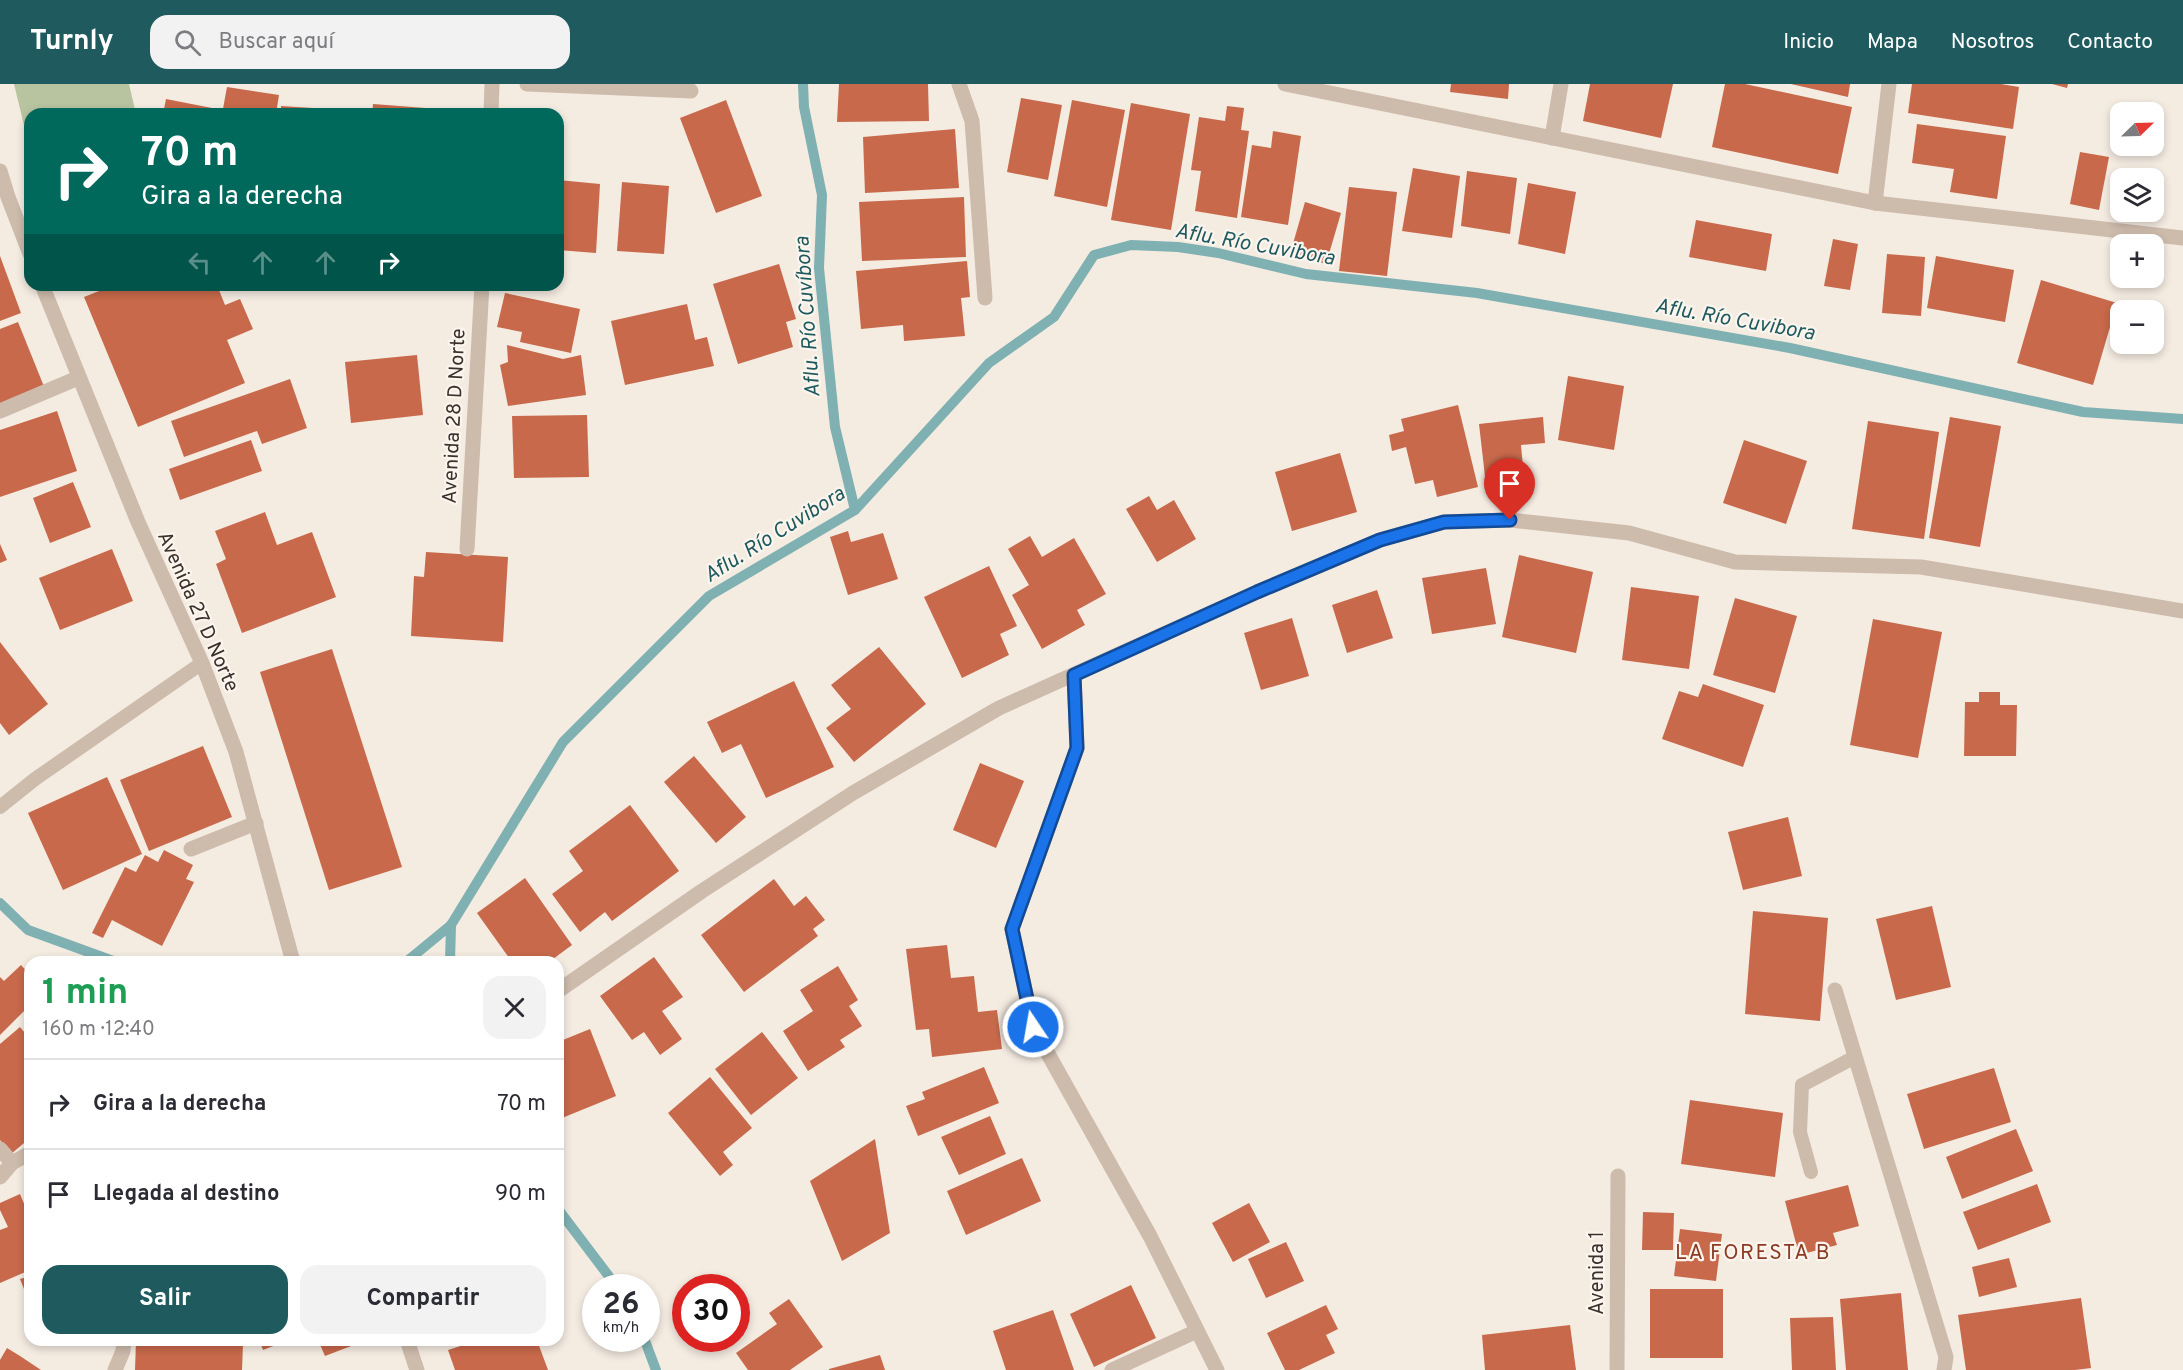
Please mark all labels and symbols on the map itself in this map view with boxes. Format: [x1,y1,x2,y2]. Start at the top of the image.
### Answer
north arrow [2110,102,2164,156]
water label: Aflu. Río Cuvibora [1173,218,1337,273]
water label: Aflu. Río Cuvíbora [789,235,828,398]
water label: Aflu. Río Cuvibora [1653,293,1817,348]
street label: Avenida 28 D Norte [437,328,473,504]
pin [1484,458,1535,520]
water label: Aflu. Río Cuvibora [699,481,851,590]
street label: Avenida 27 D Norte [150,528,244,696]
position arrow [1001,995,1065,1059]
street label: Avenida 1 [1585,1231,1611,1315]
district label: LA FORESTA B [1675,1240,1831,1267]
speed limit sign: 30 [672,1274,750,1352]

